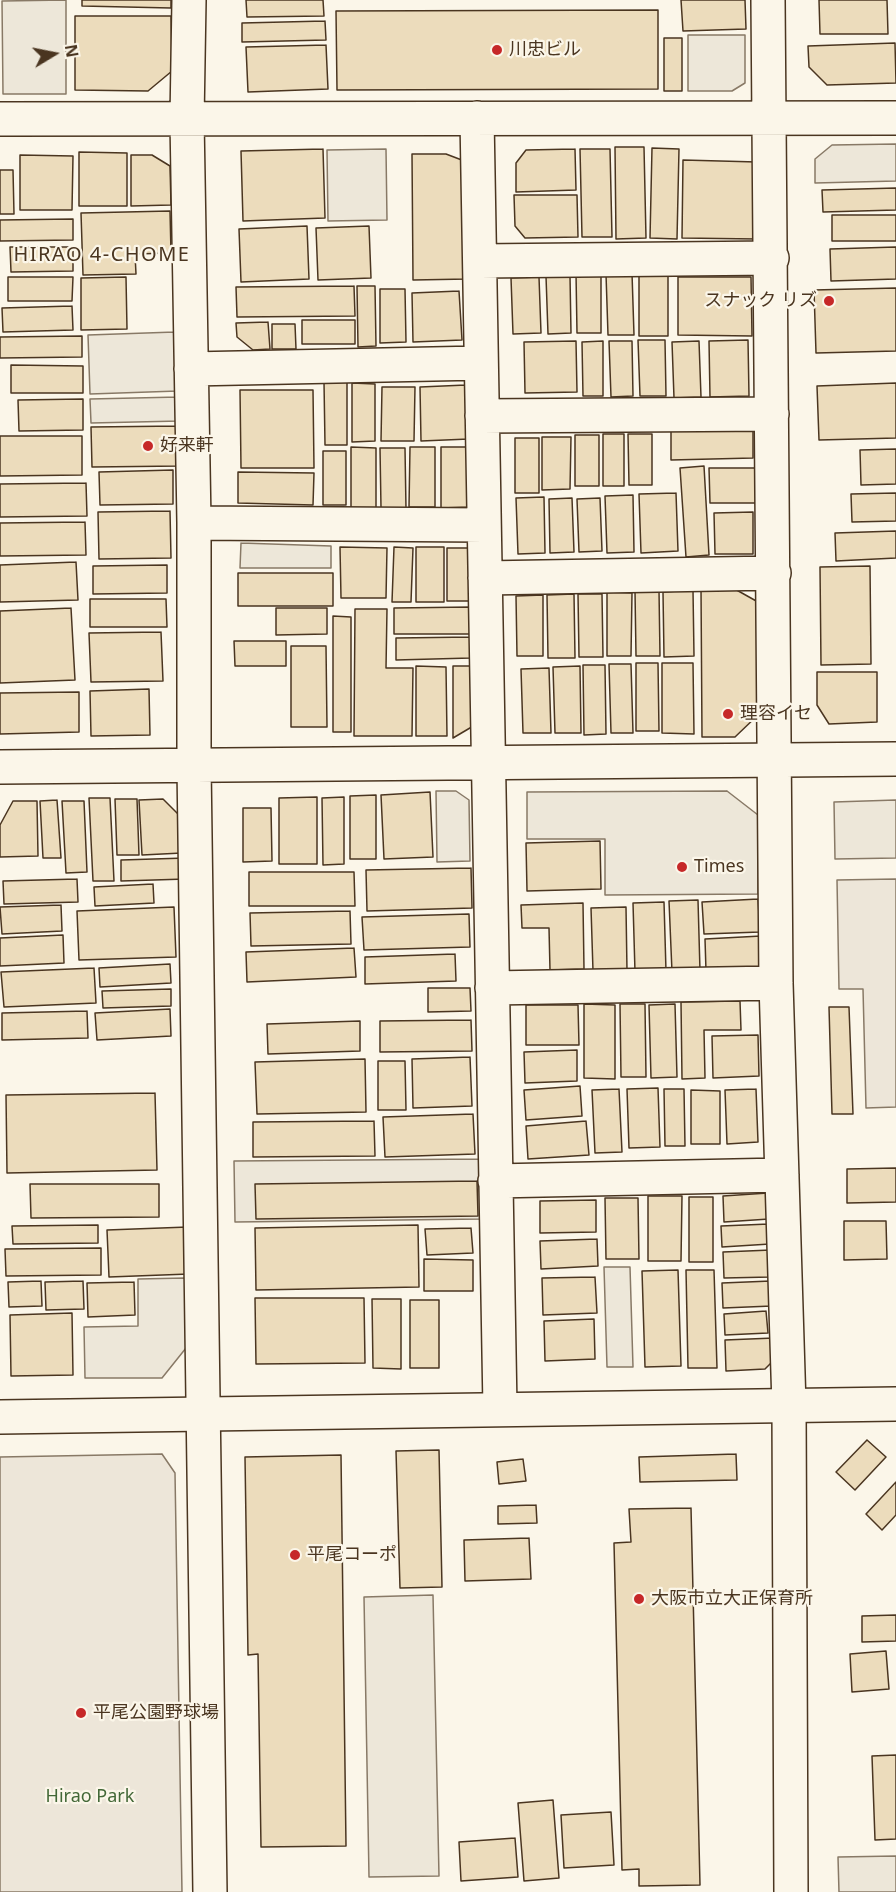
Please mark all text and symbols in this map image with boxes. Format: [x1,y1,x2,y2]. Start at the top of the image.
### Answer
north arrow [24,24,84,84]
place label: 川忠ビル [509,39,581,61]
text: N [60,43,84,59]
marker: 川忠ビル [490,43,504,57]
district label: HIRAO 4-CHOME [14,243,190,267]
place label: スナック リズ [704,290,817,312]
marker: スナック リズ [822,294,836,308]
place label: 好来軒 [160,435,214,457]
marker: 好来軒 [141,439,155,453]
place label: 理容イセ [740,703,812,725]
marker: 理容イセ [721,707,735,721]
place label: Times [694,856,744,878]
marker: Times [675,860,689,874]
place label: 平尾コーポ [307,1544,397,1566]
marker: 平尾コーポ [288,1548,302,1562]
place label: 大阪市立大正保育所 [651,1588,813,1610]
marker: 大阪市立大正保育所 [632,1592,646,1606]
place label: 平尾公園野球場 [93,1702,219,1724]
marker: 平尾公園野球場 [74,1706,88,1720]
park label: Hirao Park [46,1786,134,1808]

